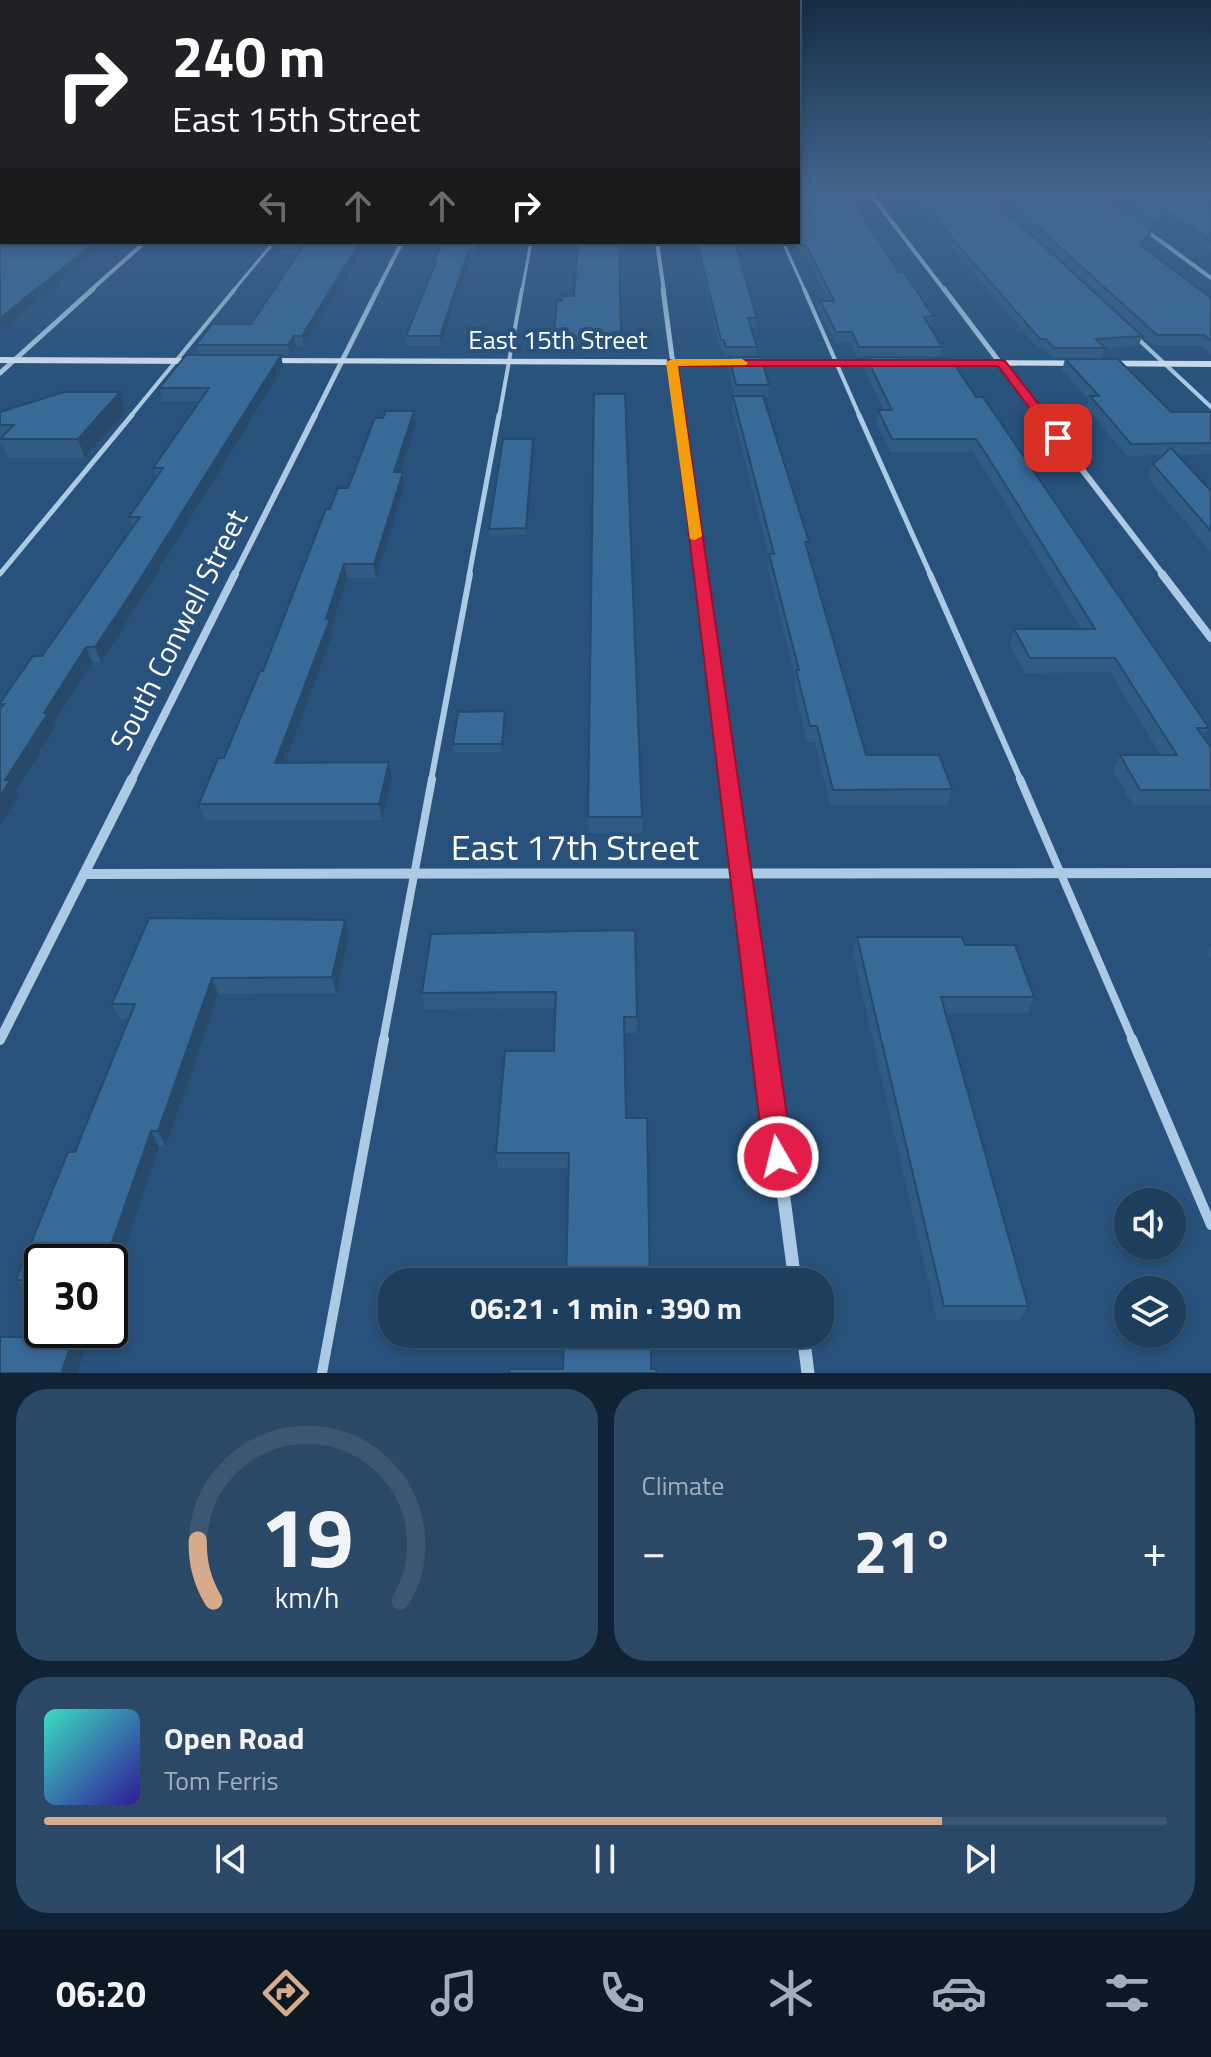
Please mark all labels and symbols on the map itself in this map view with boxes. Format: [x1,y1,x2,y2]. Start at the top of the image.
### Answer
street label: East 15th Street [468,320,648,359]
pin [1024,404,1092,472]
street label: South Conwell Street [98,501,259,758]
street label: East 17th Street [451,819,699,874]
position arrow [736,1115,820,1199]
speed limit sign: 30 [24,1244,128,1348]

